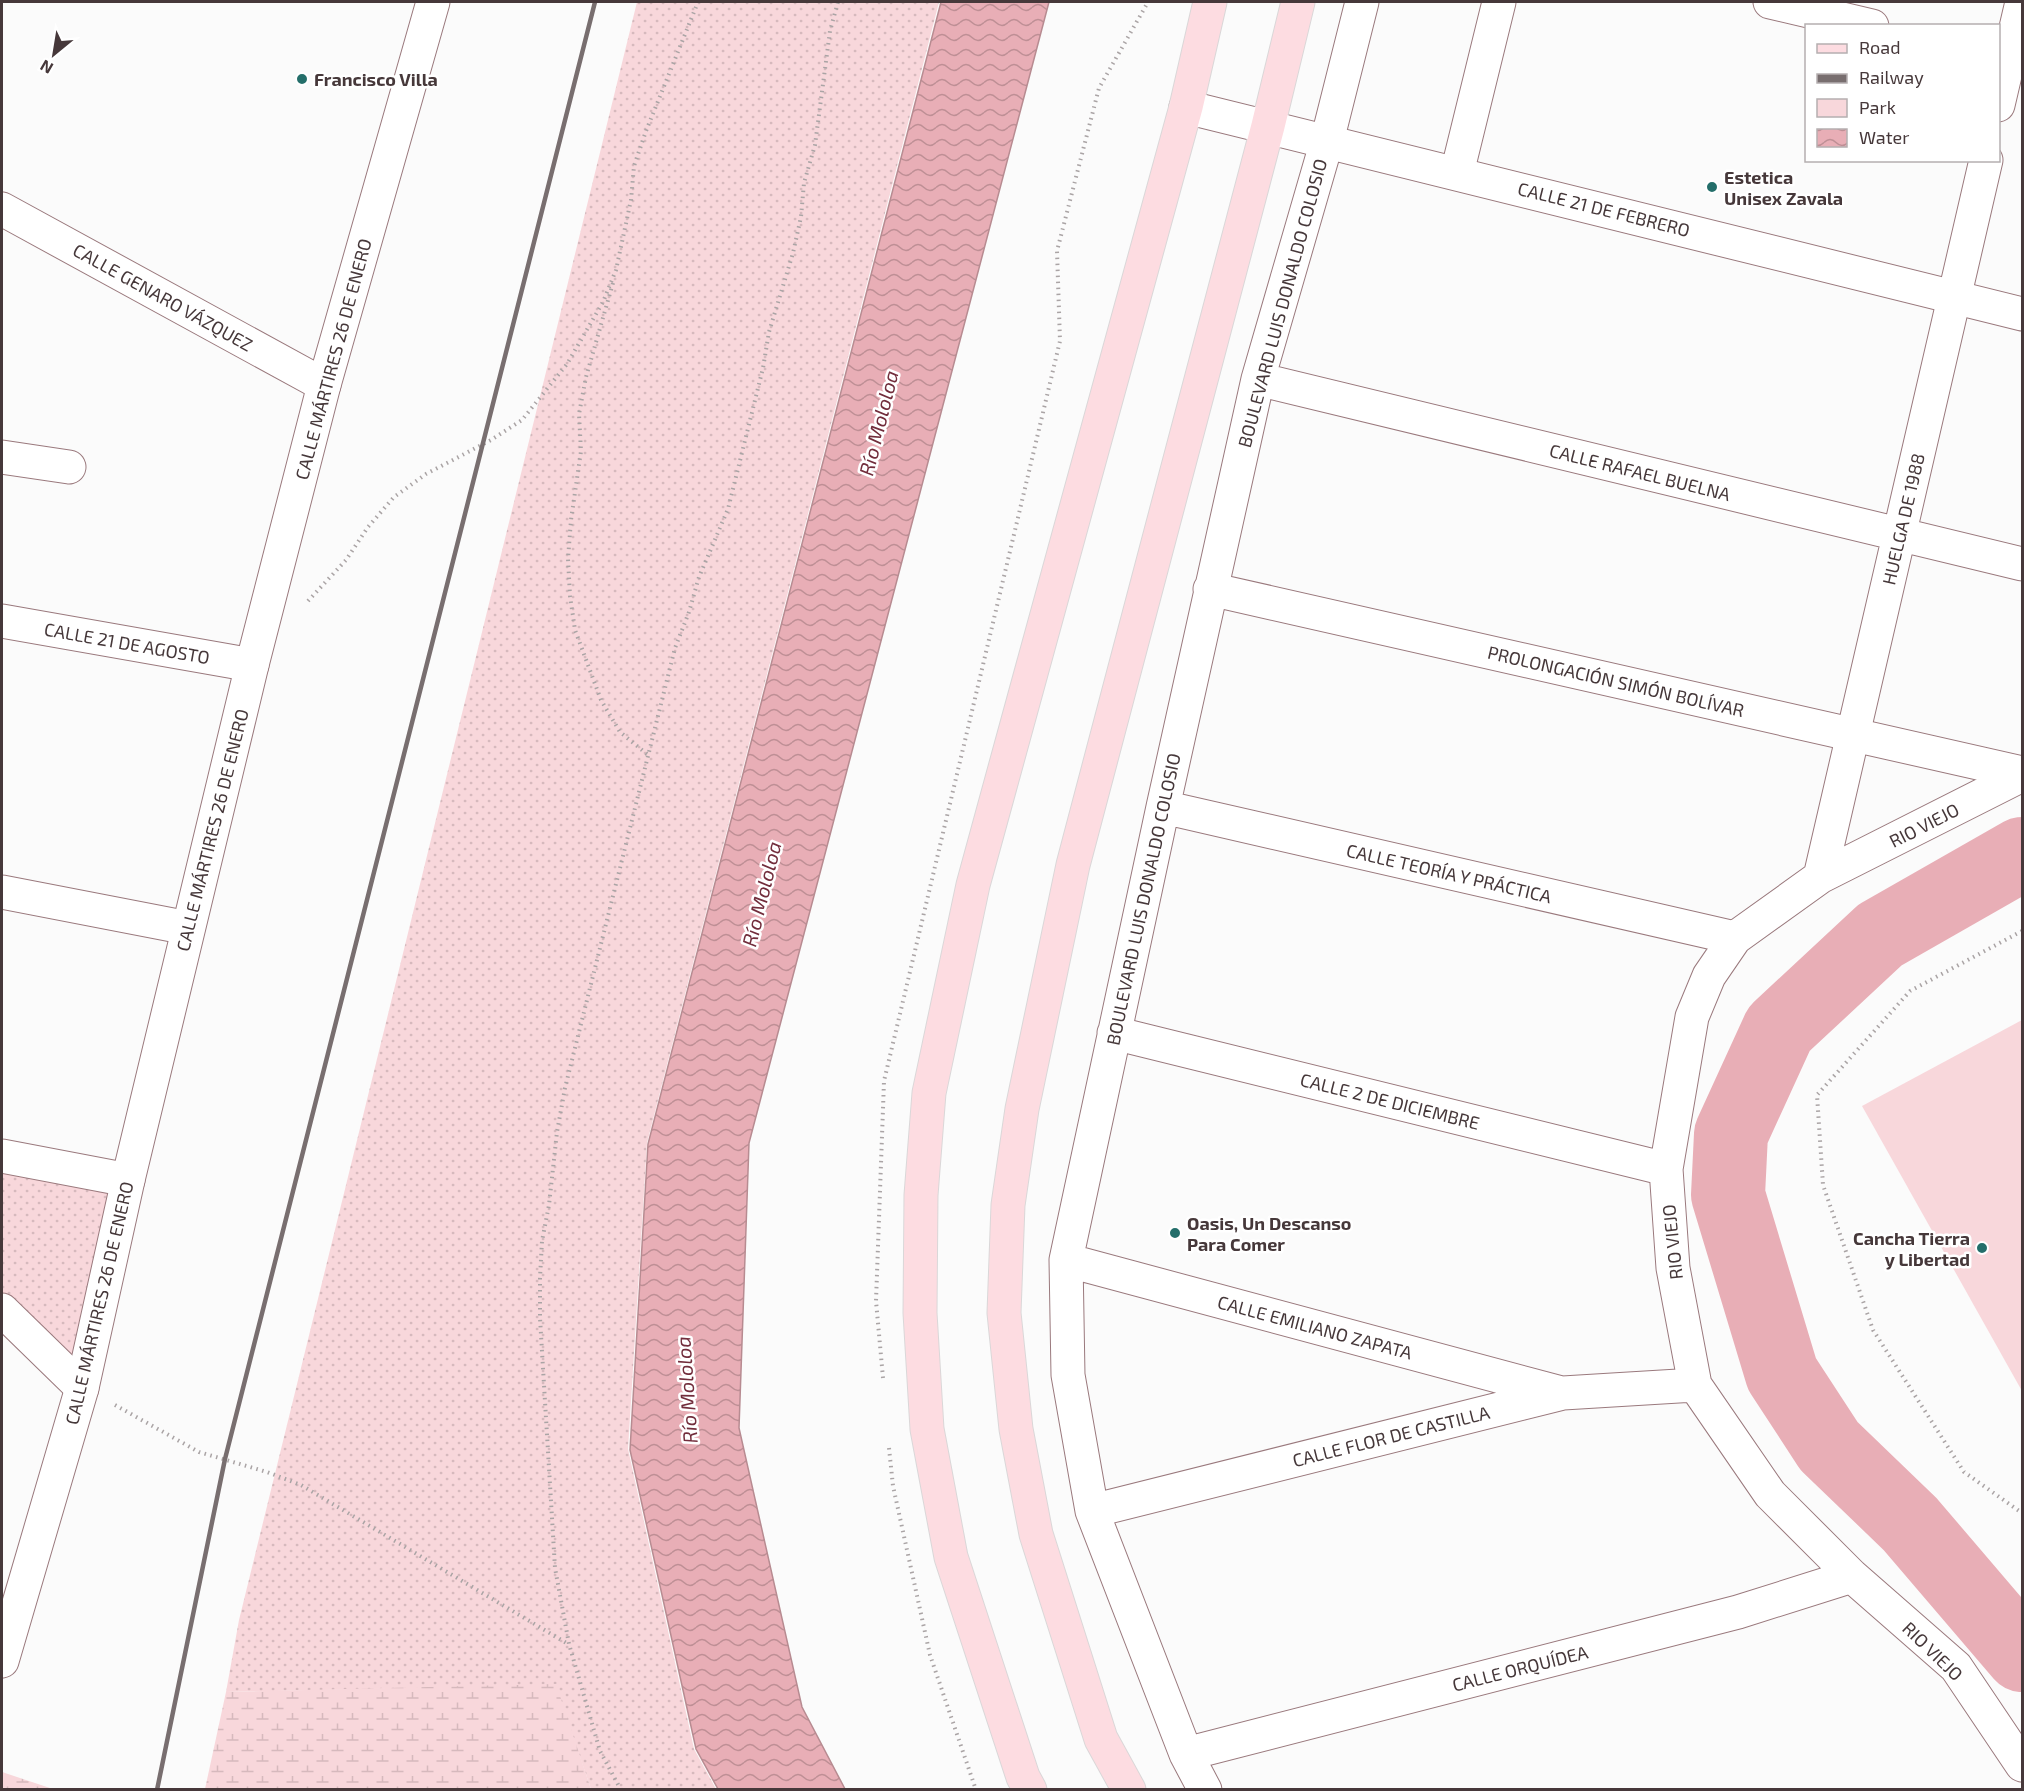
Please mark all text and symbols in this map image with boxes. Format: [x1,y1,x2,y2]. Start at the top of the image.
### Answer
north arrow [24,24,84,84]
legend [1805,24,2000,162]
text: Road [1859,36,1900,58]
text: N [36,56,56,79]
text: Railway [1859,66,1924,88]
place label: Francisco Villa [314,68,438,90]
marker: Francisco Villa [295,72,309,86]
text: Park [1859,96,1896,118]
text: Water [1859,126,1909,148]
street label: BOULEVARD LUIS DONALDO COLOSIO [1233,156,1331,450]
place label: Estetica Unisex Zavala [1724,166,1843,209]
street label: CALLE 21 DE FEBRERO [1516,177,1692,241]
marker: Estetica Unisex Zavala [1705,180,1719,194]
street label: CALLE MÁRTIRES 26 DE ENERO [290,236,376,482]
street label: CALLE GENARO VÁZQUEZ [69,238,257,356]
water label: Río Mololoa [853,368,903,478]
street label: CALLE RAFAEL BUELNA [1547,439,1733,505]
street label: HUELGA DE 1988 [1877,451,1929,587]
street label: CALLE 21 DE AGOSTO [42,618,212,668]
street label: PROLONGACIÓN SIMÓN BOLÍVAR [1486,641,1746,721]
street label: CALLE MÁRTIRES 26 DE ENERO [171,707,253,953]
street label: BOULEVARD LUIS DONALDO COLOSIO [1101,751,1185,1047]
street label: RIO VIEJO [1885,798,1963,852]
water label: Río Mololoa [736,839,786,949]
street label: CALLE TEORÍA Y PRÁCTICA [1344,839,1554,907]
street label: CALLE 2 DE DICIEMBRE [1298,1068,1482,1134]
street label: CALLE MÁRTIRES 26 DE ENERO [60,1179,138,1427]
street label: RIO VIEJO [1657,1203,1687,1281]
place label: Oasis, Un Descanso Para Comer [1187,1212,1351,1255]
marker: Oasis, Un Descanso Para Comer [1168,1226,1182,1240]
place label: Cancha Tierra y Libertad [1853,1227,1970,1270]
marker: Cancha Tierra y Libertad [1975,1241,1989,1255]
street label: CALLE EMILIANO ZAPATA [1215,1290,1416,1364]
water label: Río Mololoa [670,1336,702,1444]
street label: CALLE FLOR DE CASTILLA [1290,1401,1493,1471]
street label: RIO VIEJO [1898,1617,1968,1685]
street label: CALLE ORQUÍDEA [1450,1640,1591,1696]

